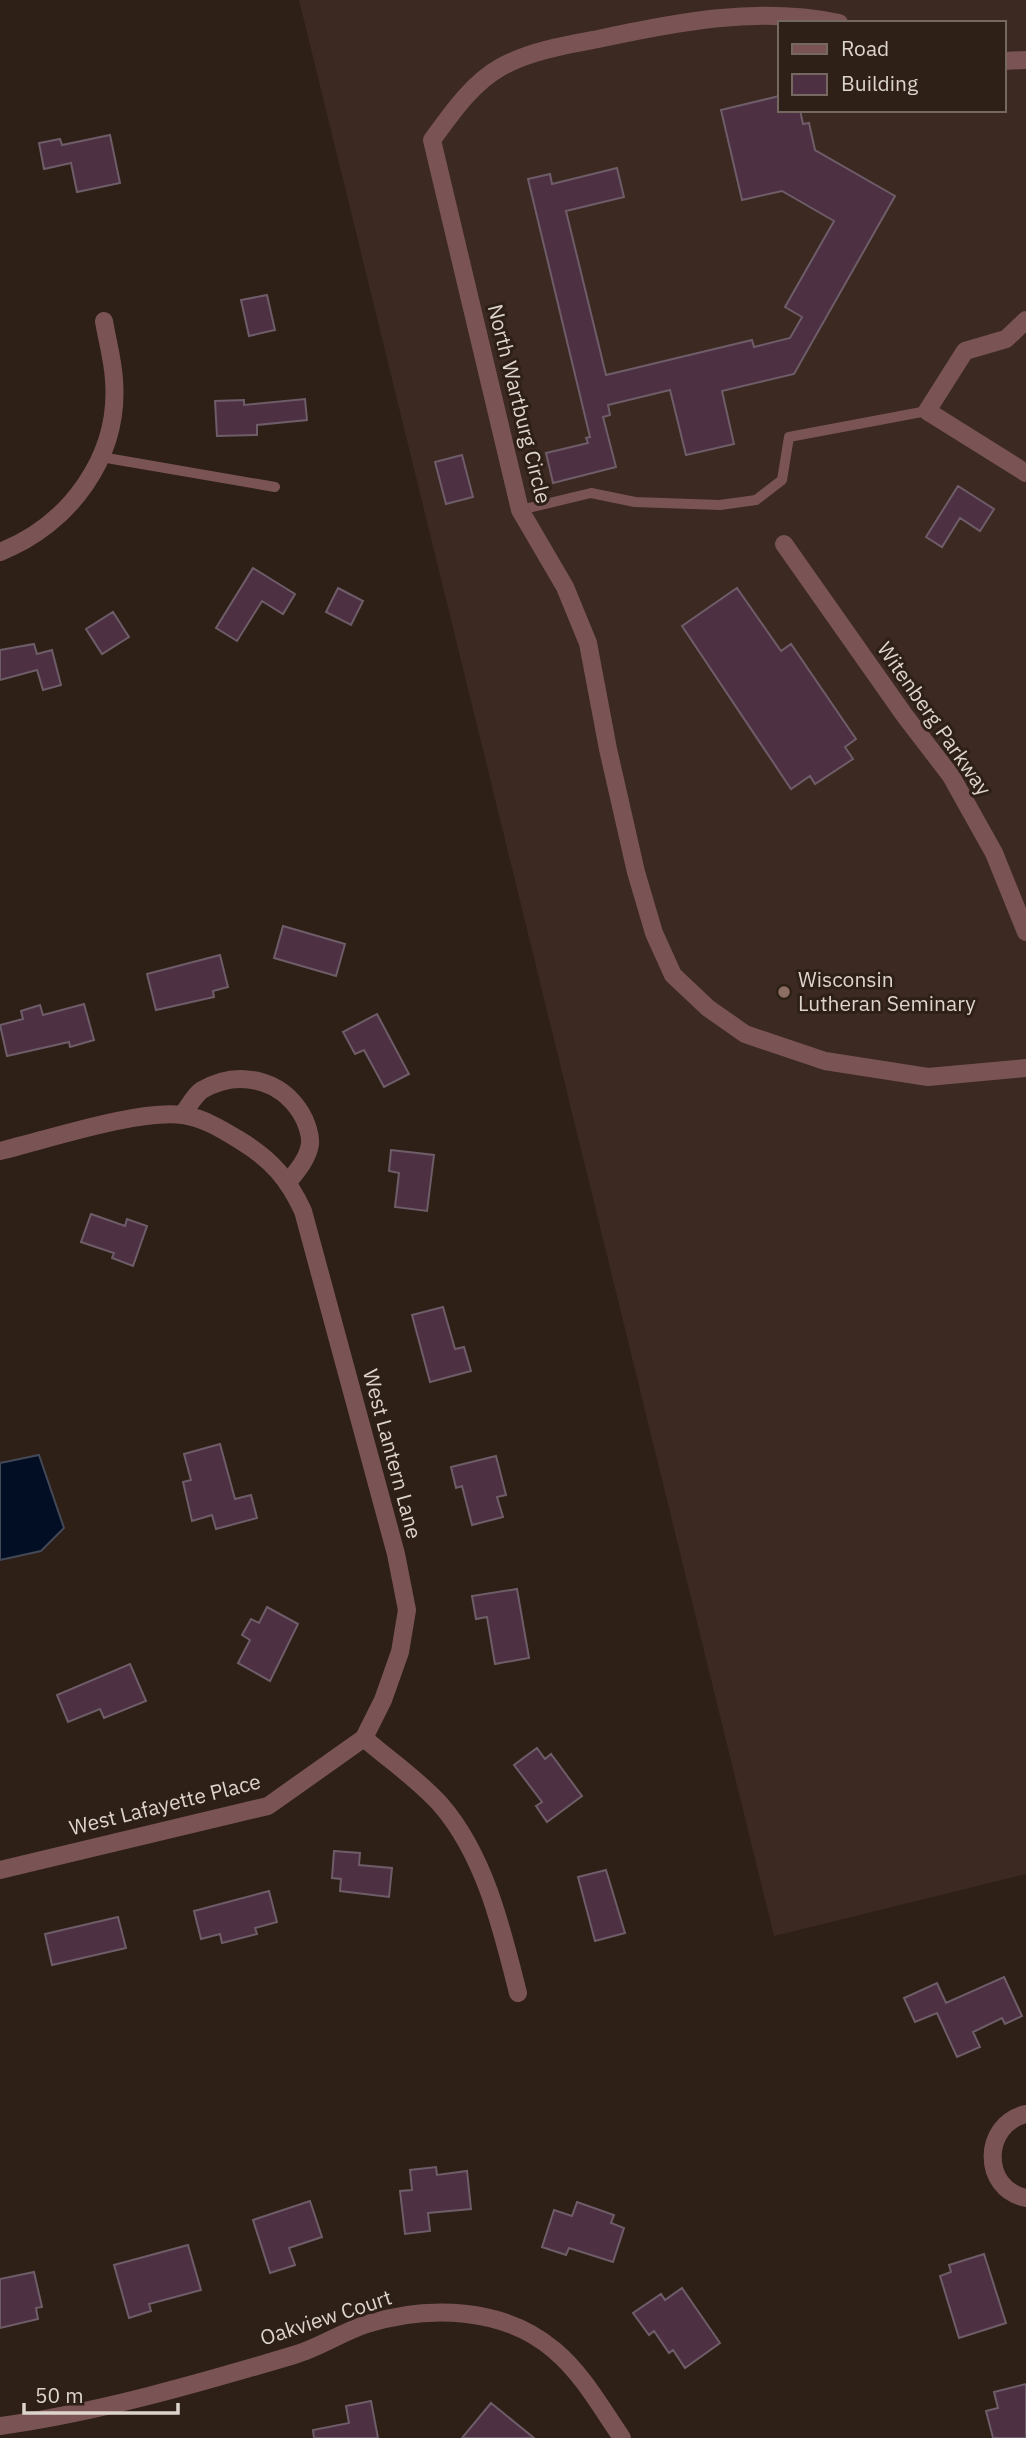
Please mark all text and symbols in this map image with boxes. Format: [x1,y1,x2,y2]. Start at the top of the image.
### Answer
legend [778,21,1005,112]
text: Road [841,34,889,62]
text: Building [841,69,918,97]
street label: North Wartburg Circle [482,301,558,506]
street label: Witenberg Parkway [871,636,999,801]
place label: Wisconsin Lutheran Seminary [798,965,976,1017]
marker: Wisconsin Lutheran Seminary [776,984,792,1000]
street label: West Lantern Lane [357,1366,429,1542]
street label: West Lafayette Place [66,1767,263,1841]
street label: Oakview Court [256,2283,395,2352]
scale bar [24,2372,178,2416]
text: 50 m [35,2381,84,2409]

